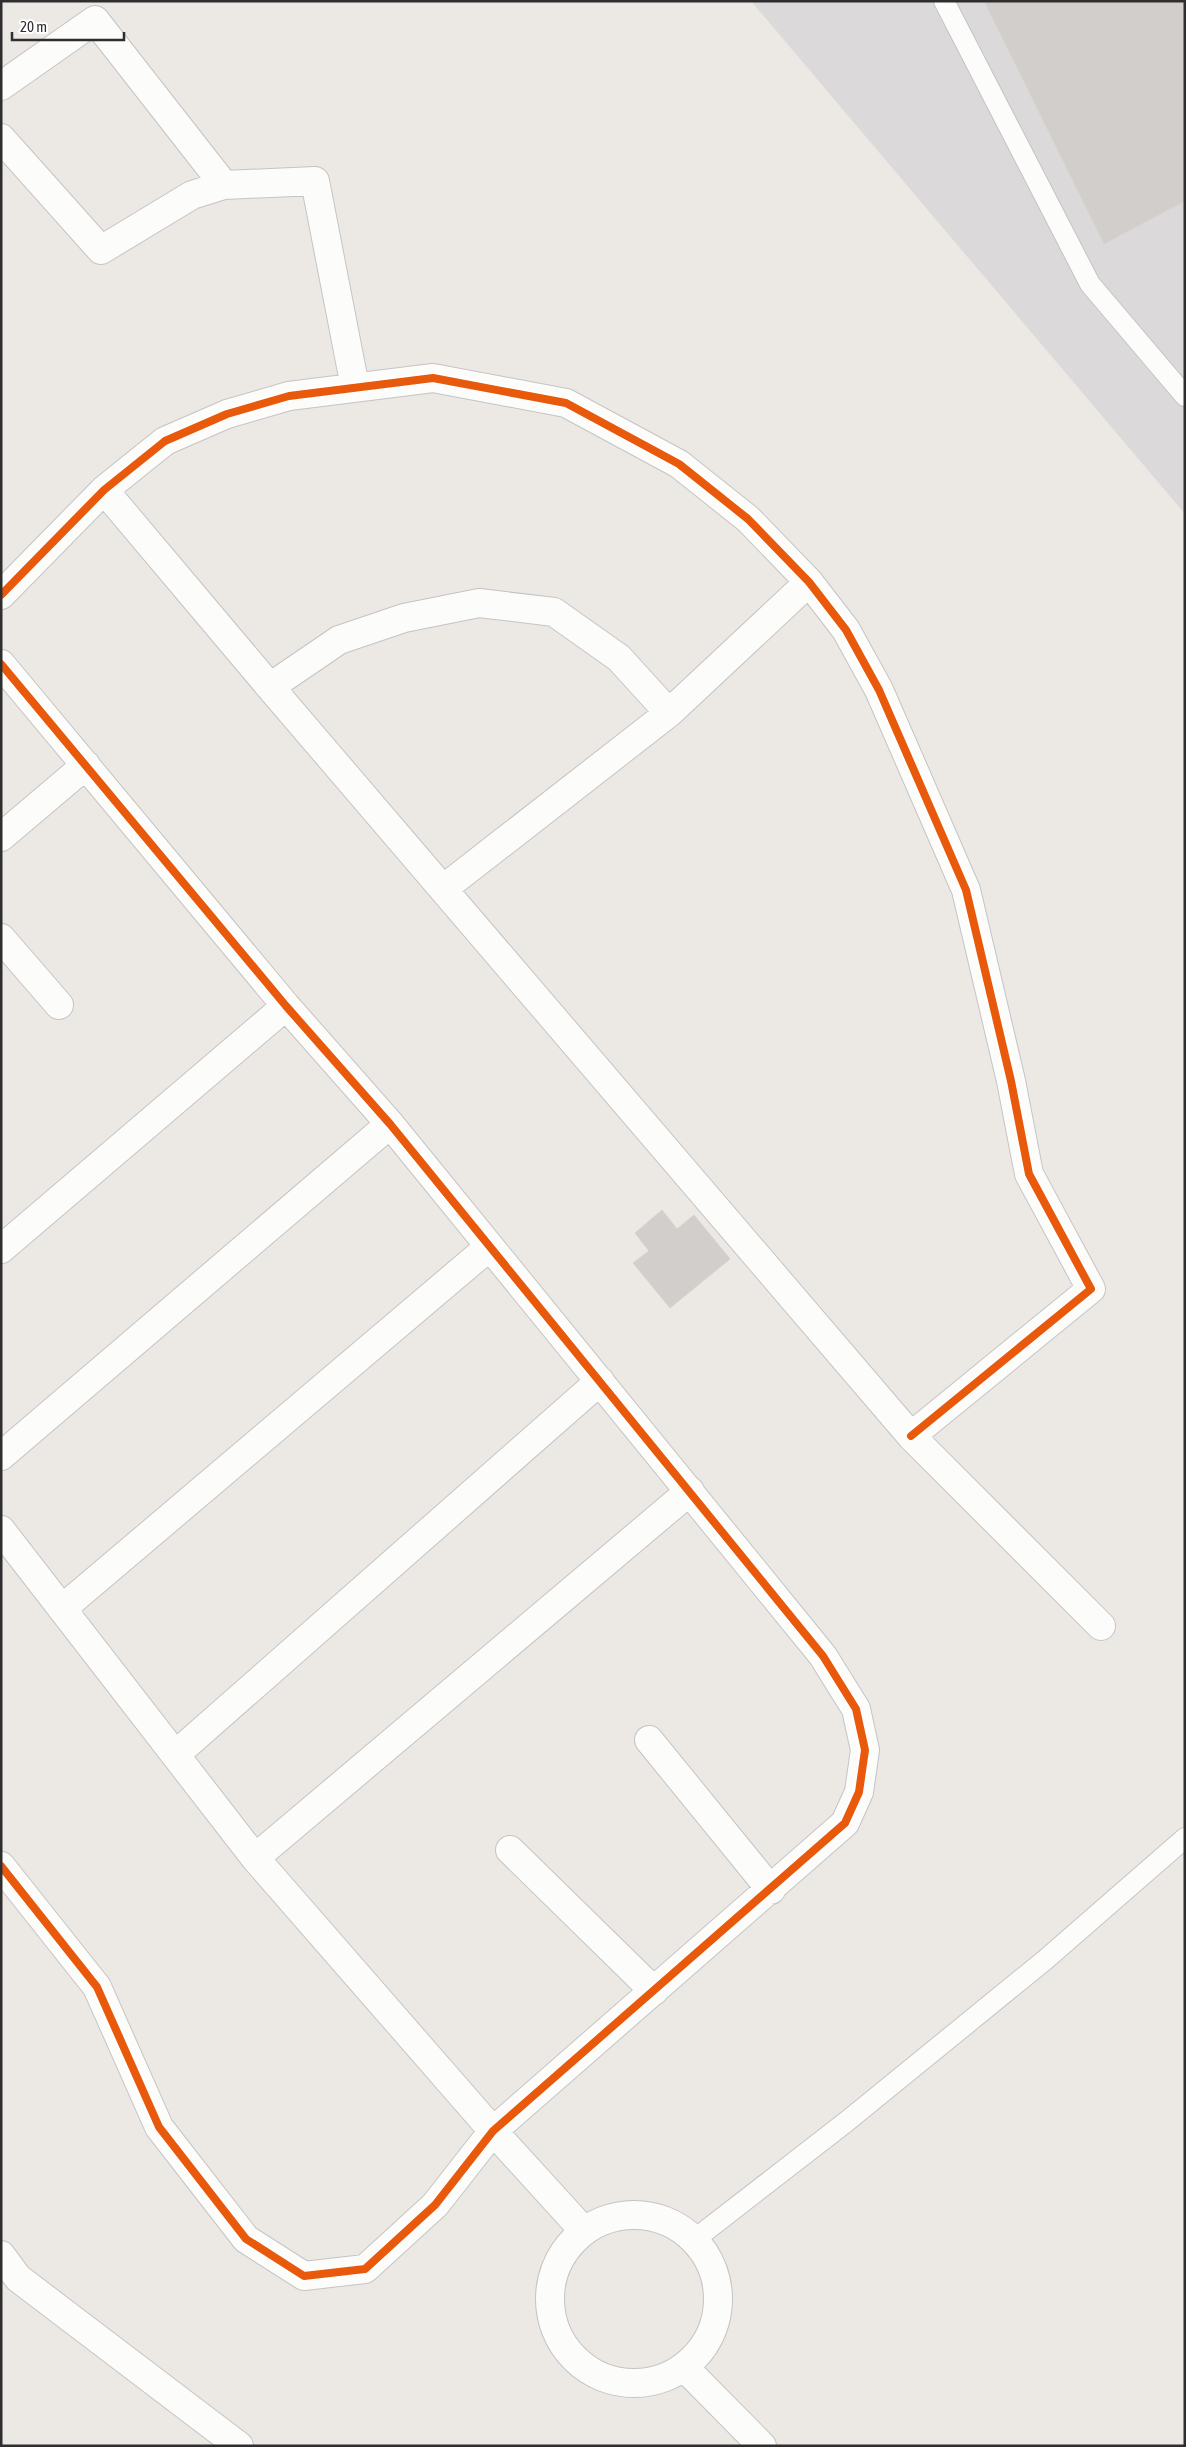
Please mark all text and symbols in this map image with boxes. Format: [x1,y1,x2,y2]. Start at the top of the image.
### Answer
scale bar [12,10,125,42]
text: 20 m [20,18,47,35]

